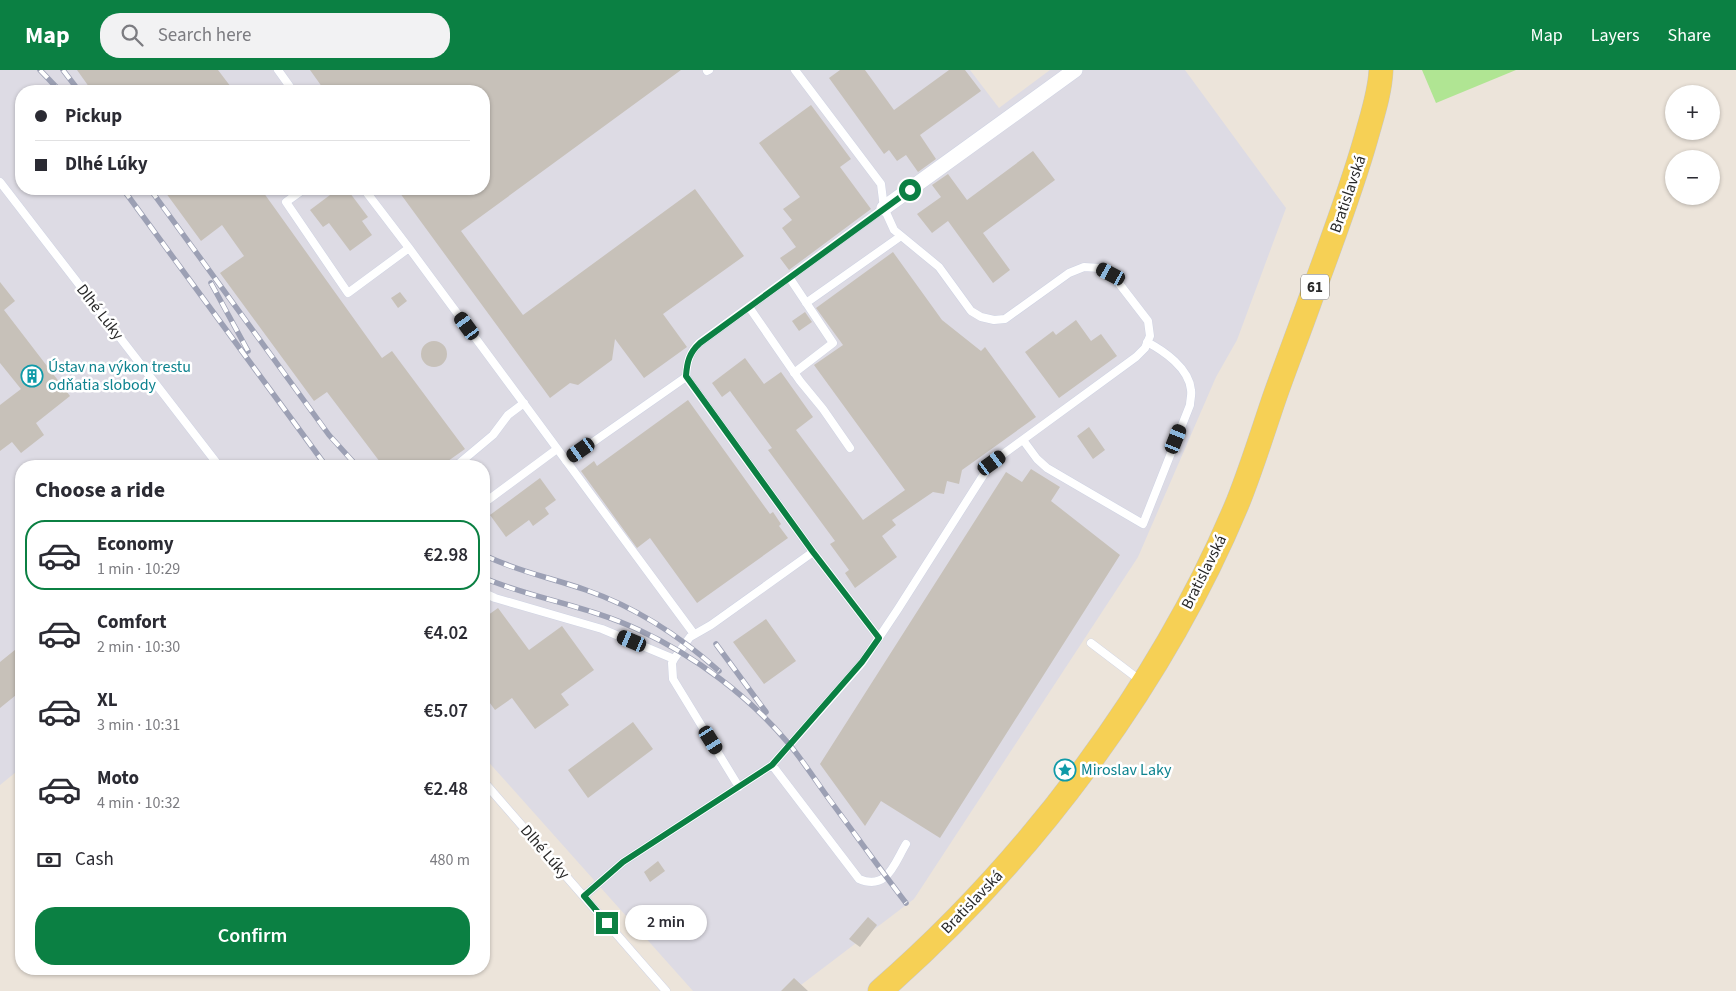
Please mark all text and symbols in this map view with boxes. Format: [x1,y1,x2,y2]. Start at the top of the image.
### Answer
search box [100,13,450,58]
text: Map [25,18,70,53]
icon: search [118,21,146,49]
text: Search here [158,22,251,49]
text: Map [1531,23,1563,48]
text: Layers [1591,23,1640,48]
text: Share [1668,23,1711,48]
map controls [1665,85,1720,205]
button: + [1665,85,1720,140]
text: Pickup [65,103,122,130]
button: − [1665,150,1720,205]
text: Dlhé Lúky [65,151,148,178]
street label: Bratislavská [1324,152,1372,236]
route start [899,179,921,201]
car [1094,260,1127,288]
road number: 61 [1301,274,1329,300]
street label: Dlhé Lúky [71,279,129,345]
car [452,309,481,343]
place label: Ústav na výkon trestu odňatia slobody [48,356,191,396]
building icon: Ústav na výkon trestu odňatia slobody [20,364,44,388]
car [1163,422,1188,456]
car [564,435,597,465]
car [975,448,1008,478]
text: Choose a ride [35,474,165,506]
text: Economy [97,531,174,558]
street label: Bratislavská [1176,531,1232,613]
icon: car [37,533,82,578]
text: €2.98 [424,542,468,569]
text: 1 min · 10:29 [97,558,180,580]
text: Comfort [97,609,167,636]
icon: car [37,611,82,656]
text: €4.02 [424,620,468,647]
car [615,628,648,654]
text: 2 min · 10:30 [97,636,180,658]
text: XL [97,687,118,714]
icon: car [37,689,82,734]
text: €5.07 [424,698,468,725]
text: 3 min · 10:31 [97,714,180,736]
car [696,723,725,757]
place icon: Miroslav Laky [1053,758,1077,782]
place label: Miroslav Laky [1081,759,1172,781]
text: Moto [97,765,139,792]
icon: car [37,767,82,812]
text: €2.48 [424,776,468,803]
text: 4 min · 10:32 [97,792,180,814]
street label: Dlhé Lúky [515,820,575,884]
icon: cash [35,846,63,874]
text: Cash [75,846,114,873]
text: 480 m [430,849,470,871]
street label: Bratislavská [936,865,1008,939]
callout: 2 min [624,906,707,940]
button: Confirm [35,907,470,965]
text: 2 min [647,911,685,933]
route end [596,912,618,934]

